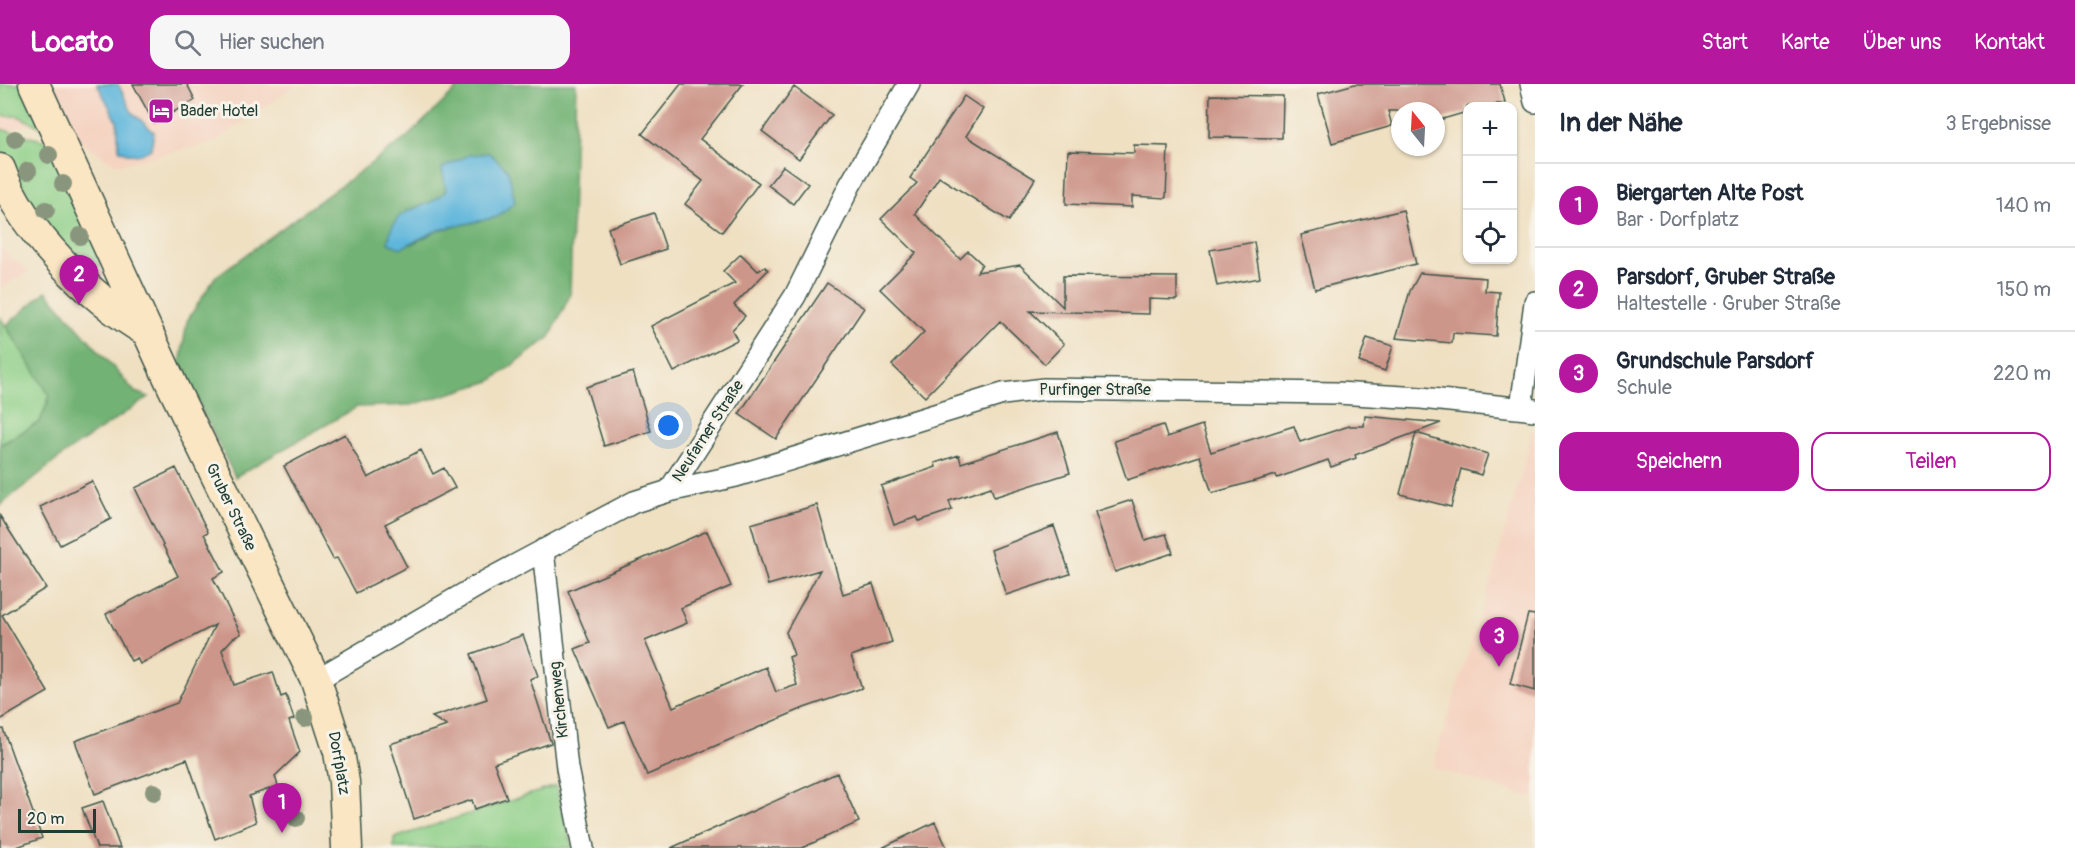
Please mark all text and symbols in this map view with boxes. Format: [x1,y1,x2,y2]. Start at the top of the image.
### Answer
search box [150,15,570,69]
text: Locato [30,25,114,60]
icon: search [171,26,204,59]
text: Hier suchen [219,28,325,56]
text: Start [1702,29,1748,56]
text: Karte [1781,29,1830,56]
text: Über uns [1863,29,1941,56]
text: Kontakt [1974,29,2045,56]
hotel icon: Bader Hotel [146,96,176,126]
place label: Bader Hotel [180,101,258,121]
north arrow [1391,102,1445,156]
map controls [1463,102,1517,264]
button: + [1463,102,1517,156]
text: In der Nähe [1559,107,1682,139]
text: 3 Ergebnisse [1946,111,2051,136]
button: − [1463,156,1517,210]
text: Biergarten Alte Post [1616,179,1803,207]
text: 1 [1575,193,1582,218]
text: 140 m [1996,193,2051,218]
text: Bar · Dorfplatz [1616,207,1739,232]
button: locate [1463,210,1517,264]
pin: 2 [60,256,98,305]
text: Parsdorf, Gruber Straße [1616,263,1835,291]
text: 2 [1573,277,1584,302]
text: 150 m [1997,277,2051,302]
text: Haltestelle · Gruber Straße [1616,291,1841,316]
text: Grundschule Parsdorf [1616,347,1814,375]
text: 3 [1573,361,1584,386]
text: 220 m [1993,361,2051,386]
text: Schule [1616,375,1672,400]
street label: Neufarner Straße [668,376,748,486]
street label: Purfinger Straße [1039,380,1151,400]
your location [654,411,683,440]
button: Speichern [1559,432,1799,491]
button: Teilen [1811,432,2051,491]
street label: Gruber Straße [201,460,261,554]
pin: 3 [1480,618,1518,667]
street label: Kirchenweg [545,661,573,739]
street label: Dorfplatz [324,730,354,796]
pin: 1 [262,784,302,833]
scale bar [18,806,96,834]
text: 20 m [27,809,65,829]

